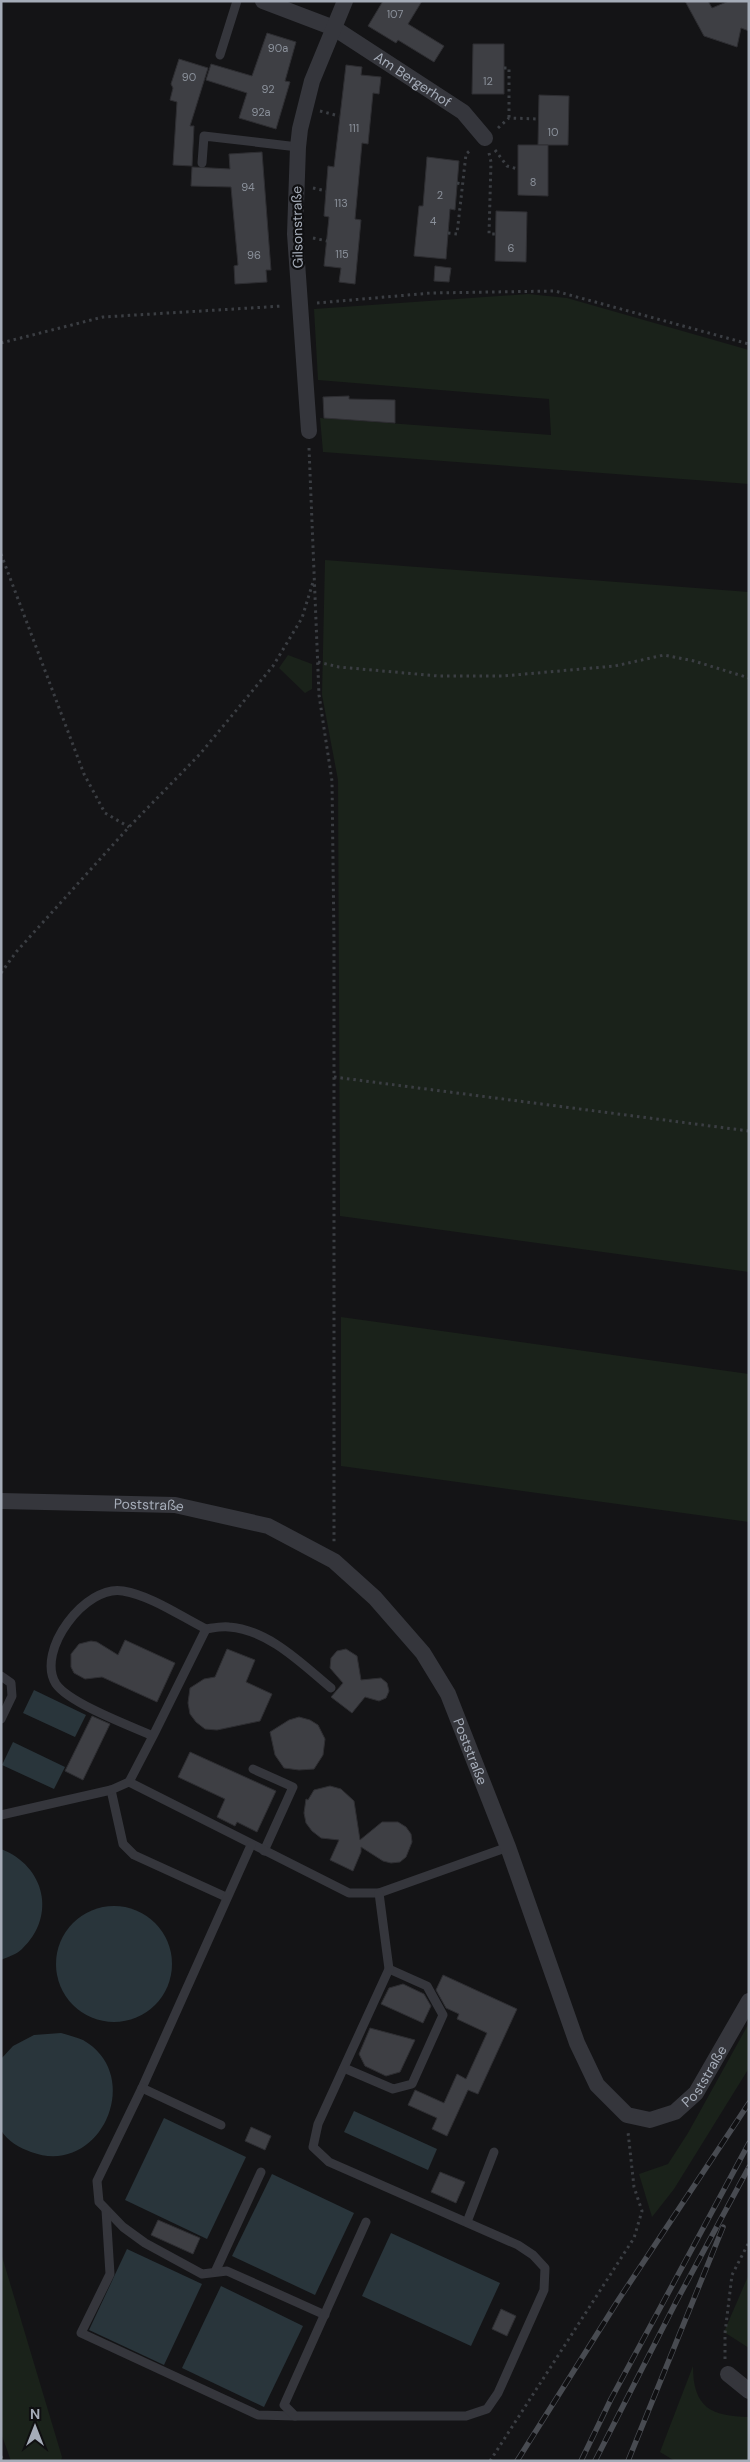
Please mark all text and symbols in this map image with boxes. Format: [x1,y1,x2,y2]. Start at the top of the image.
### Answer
house number: 107 [387,7,403,21]
house number: 90a [268,41,288,55]
street label: Am Bergerhof [371,48,455,111]
house number: 90 [182,70,196,84]
house number: 12 [483,74,493,88]
house number: 92 [261,82,275,96]
house number: 92a [251,105,271,119]
house number: 111 [349,121,359,135]
house number: 10 [548,125,558,139]
house number: 8 [530,175,536,189]
house number: 94 [241,180,255,194]
street label: Gilsonstraße [287,186,307,268]
house number: 2 [437,188,443,202]
house number: 113 [334,196,348,210]
house number: 4 [430,214,437,228]
house number: 6 [508,241,515,255]
house number: 115 [335,247,349,261]
house number: 96 [247,248,261,262]
street label: Poststraße [114,1495,186,1516]
street label: Poststraße [449,1715,492,1787]
street label: Poststraße [678,2042,731,2111]
north arrow [10,2402,60,2452]
text: N [30,2405,40,2423]

